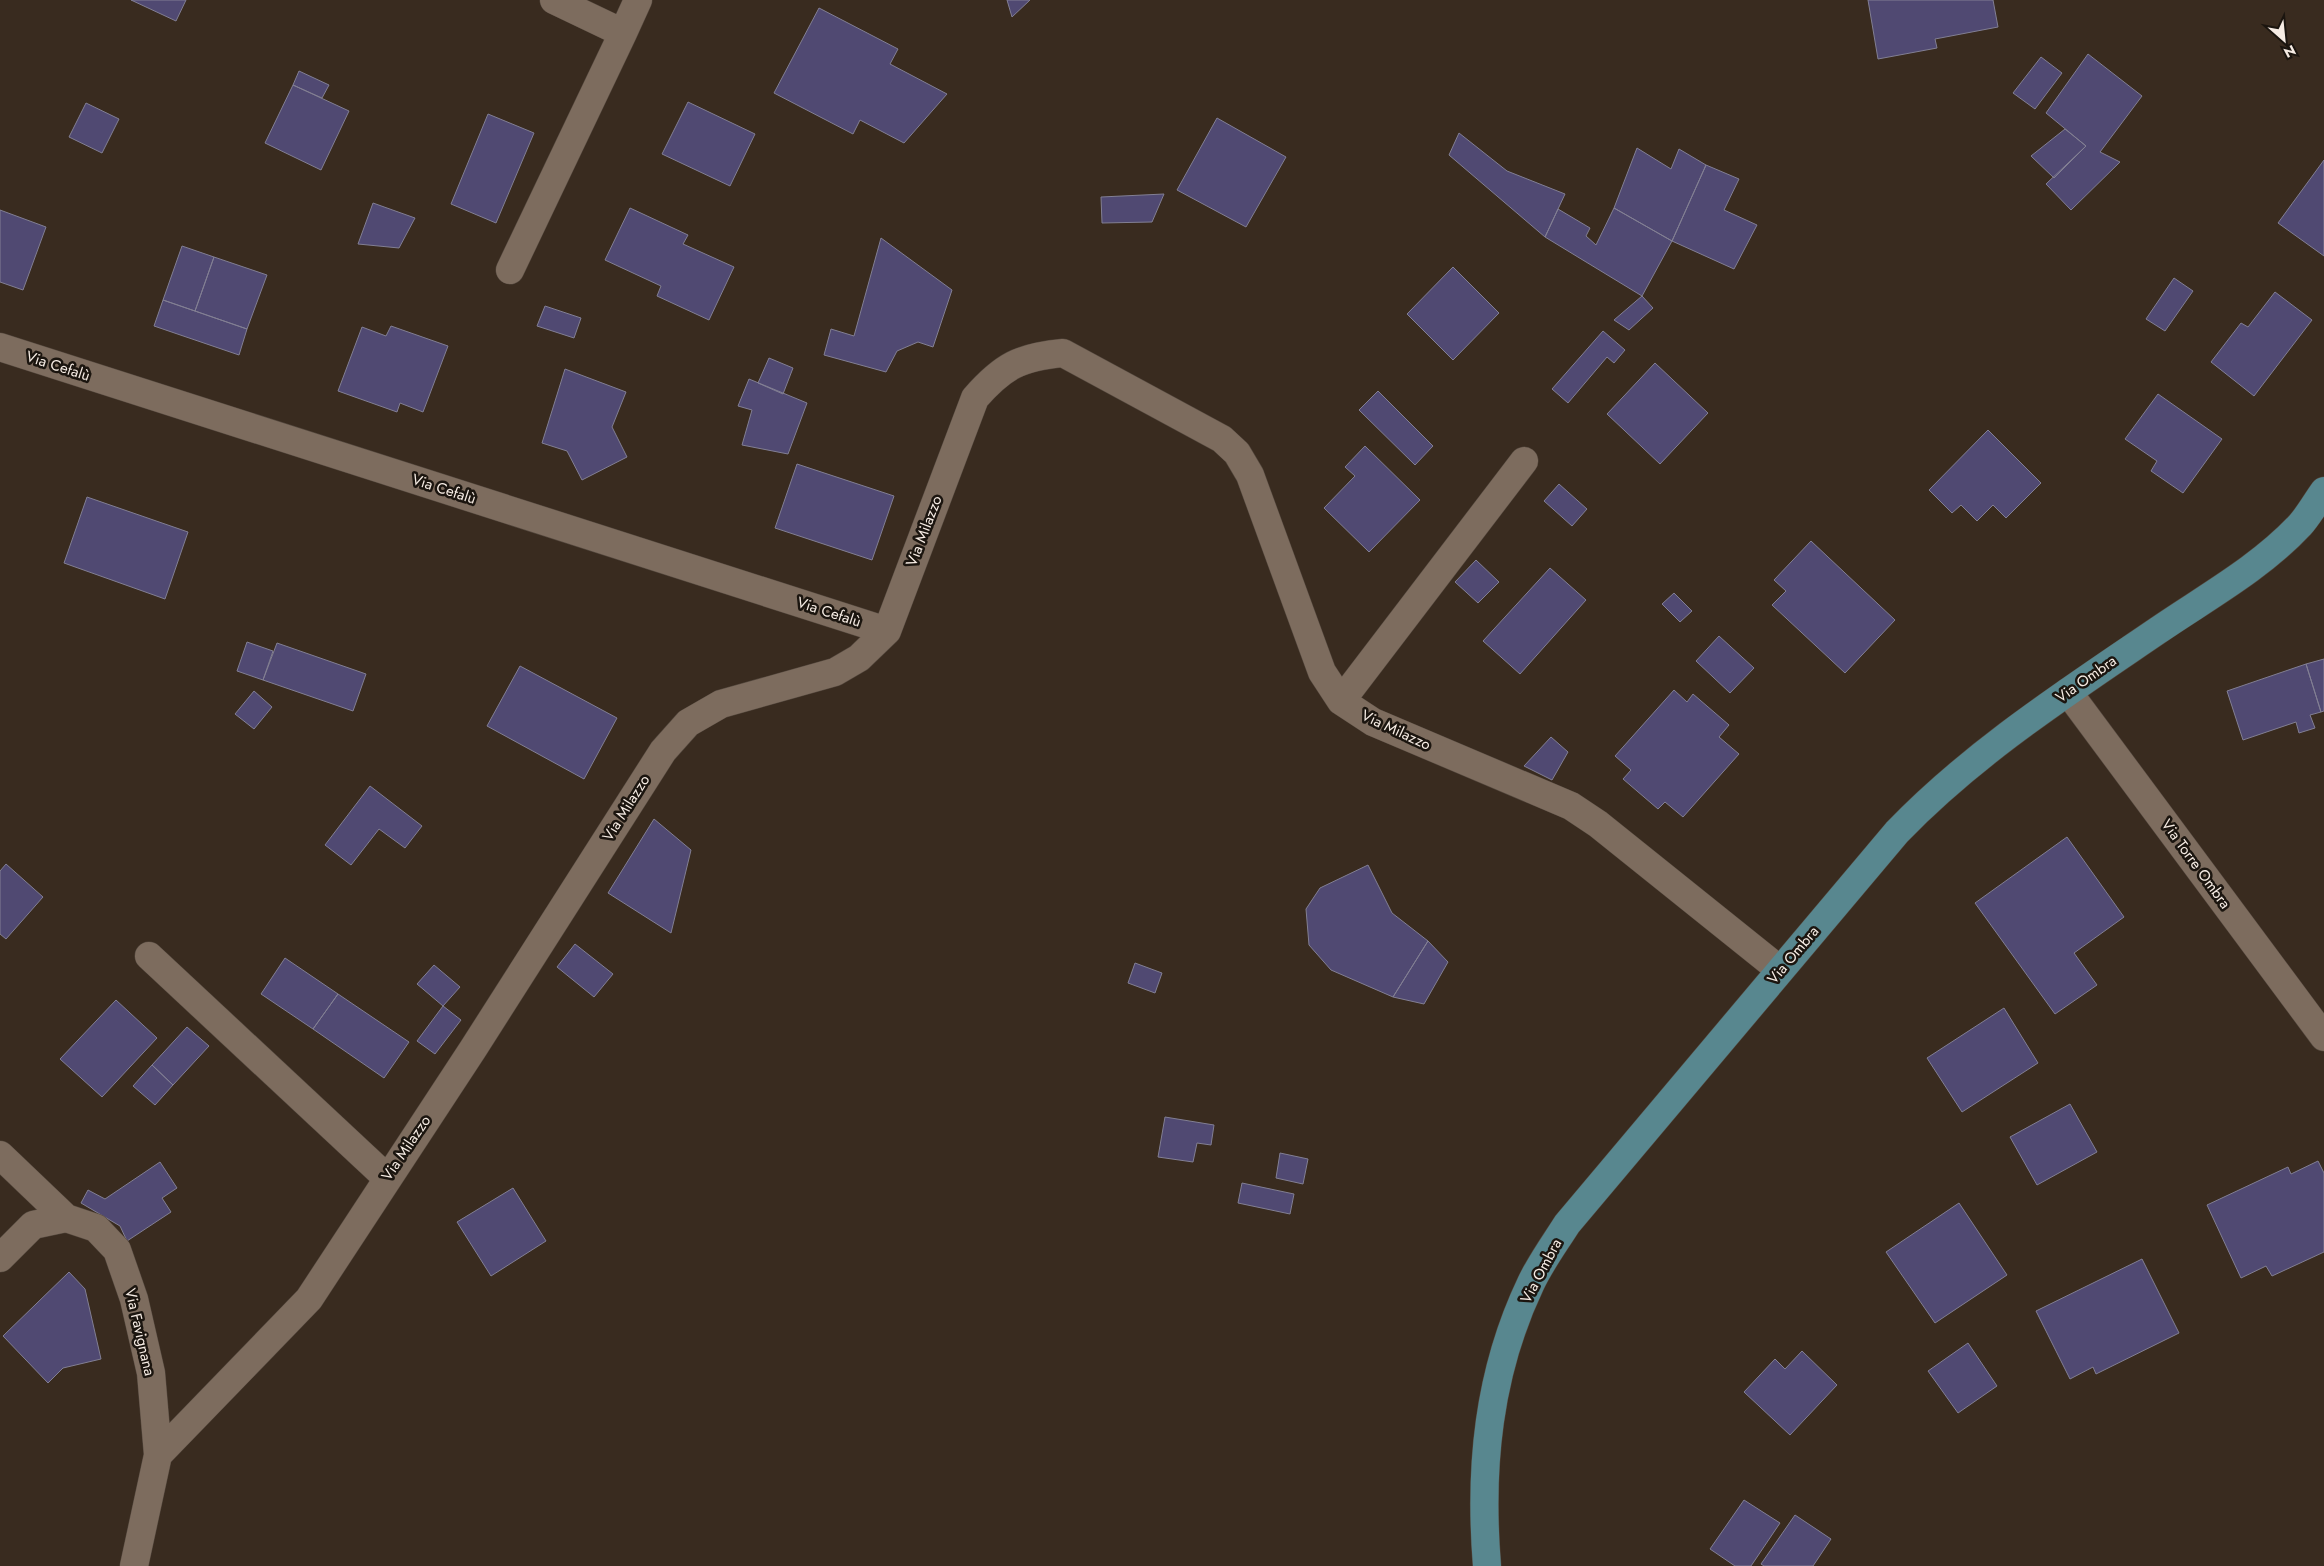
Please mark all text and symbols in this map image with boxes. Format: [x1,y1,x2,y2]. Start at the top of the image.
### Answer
north arrow [2259,15,2309,65]
text: N [2280,40,2299,63]
street label: Via Cefalù [23,345,93,387]
street label: Via Cefalù [409,468,479,510]
street label: Via Milazzo [900,492,948,570]
street label: Via Cefalù [794,591,864,633]
street label: Via Ombra [2051,650,2121,708]
street label: Via Milazzo [1358,704,1434,756]
street label: Via Milazzo [597,771,655,845]
street label: Via Torre Ombra [2156,815,2236,913]
street label: Via Ombra [1762,921,1824,989]
street label: Via Milazzo [376,1111,436,1185]
street label: Via Ombra [1515,1235,1567,1307]
street label: Via Favignana [119,1286,161,1378]

